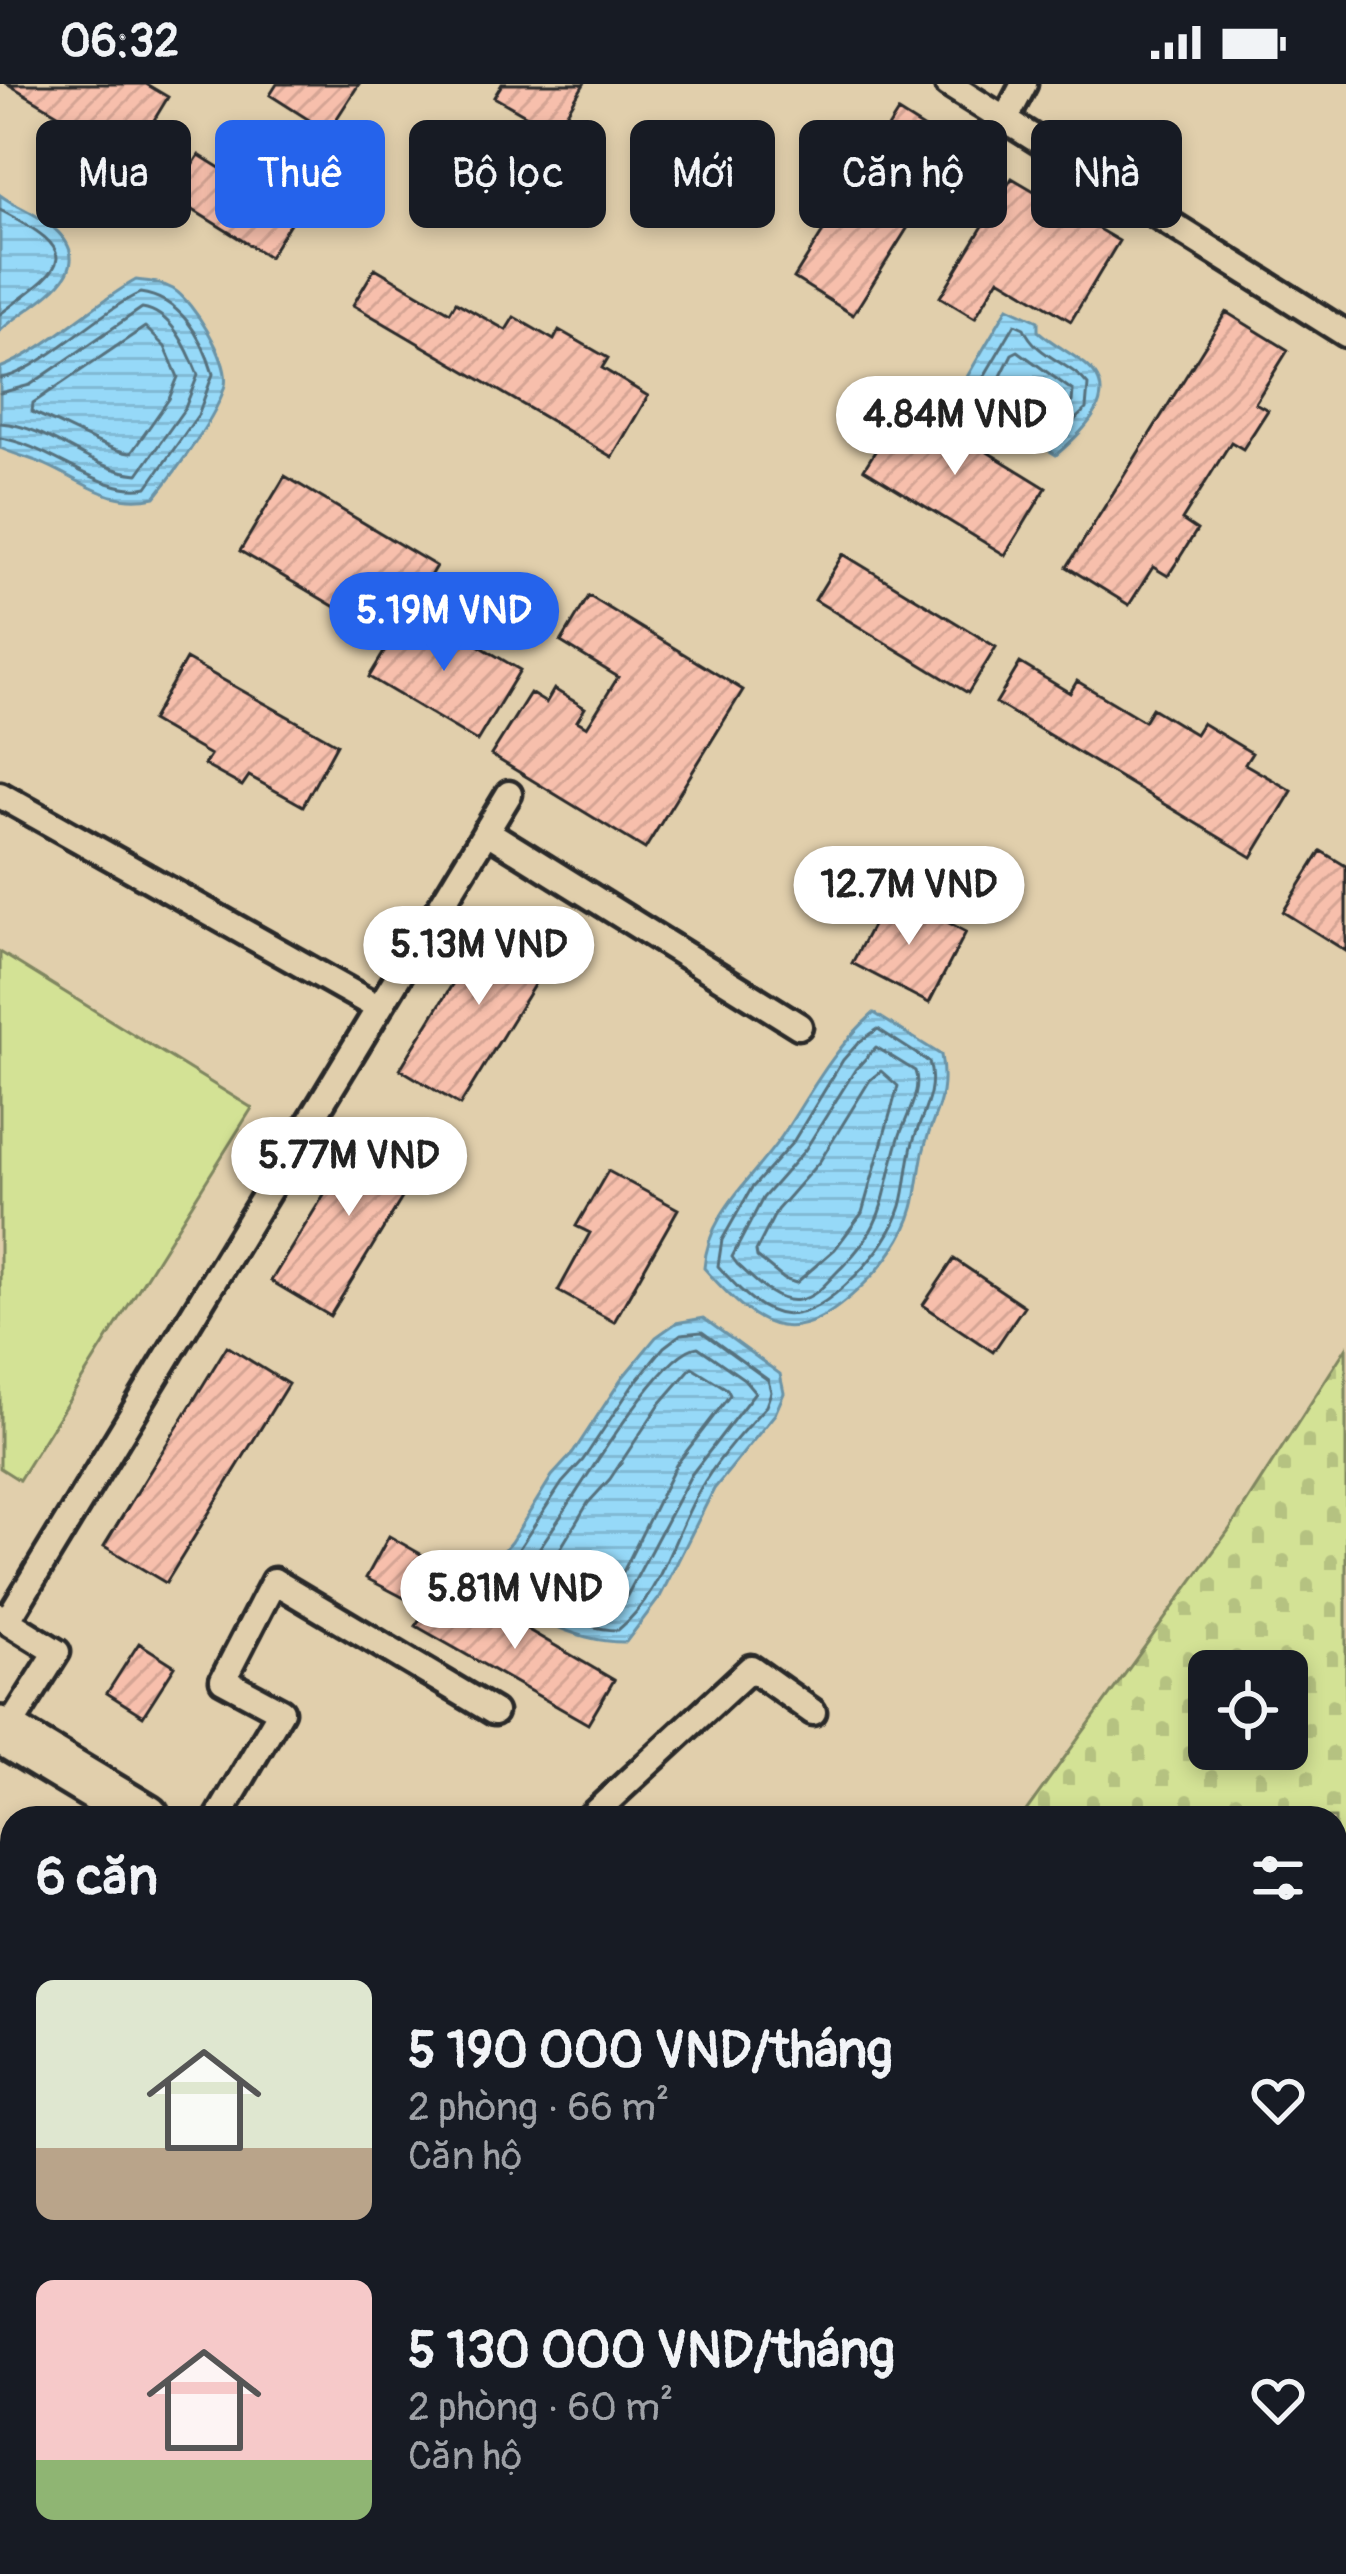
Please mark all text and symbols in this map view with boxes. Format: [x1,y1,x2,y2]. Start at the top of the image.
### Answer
text: 06:32 [60,14,179,70]
chip: Mua [36,120,191,228]
chip: Thuê [215,120,385,228]
chip: Bộ lọc [409,120,606,228]
chip: Mới [630,120,775,228]
chip: Căn hộ [799,120,1007,228]
chip: Nhà [1031,120,1182,228]
pin: 4.84M VND [818,376,1092,478]
text: 4.84M VND [863,390,1047,439]
pin: 5.19M VND [307,572,581,674]
text: 5.19M VND [356,586,532,635]
pin: 12.7M VND [772,846,1046,948]
text: 12.7M VND [821,860,997,909]
pin: 5.13M VND [342,906,616,1008]
text: 5.13M VND [390,920,568,969]
pin: 5.77M VND [212,1117,486,1219]
text: 5.77M VND [258,1131,440,1180]
pin: 5.81M VND [378,1550,652,1652]
text: 5.81M VND [427,1564,603,1613]
map controls [1188,1650,1308,1770]
button: locate [1188,1650,1308,1770]
icon: filters [1245,1845,1311,1911]
text: 6 căn [36,1846,158,1910]
text: 5 190 000 VND/tháng [408,2019,893,2083]
icon: home [132,2028,276,2172]
icon: heart [1245,2067,1311,2133]
text: 2 phòng · 66 m² [408,2083,669,2132]
text: Căn hộ [408,2132,522,2181]
text: 5 130 000 VND/tháng [408,2319,895,2383]
icon: home [132,2328,276,2472]
icon: heart [1245,2367,1311,2433]
text: 2 phòng · 60 m² [408,2383,673,2432]
text: Căn hộ [408,2432,522,2481]

